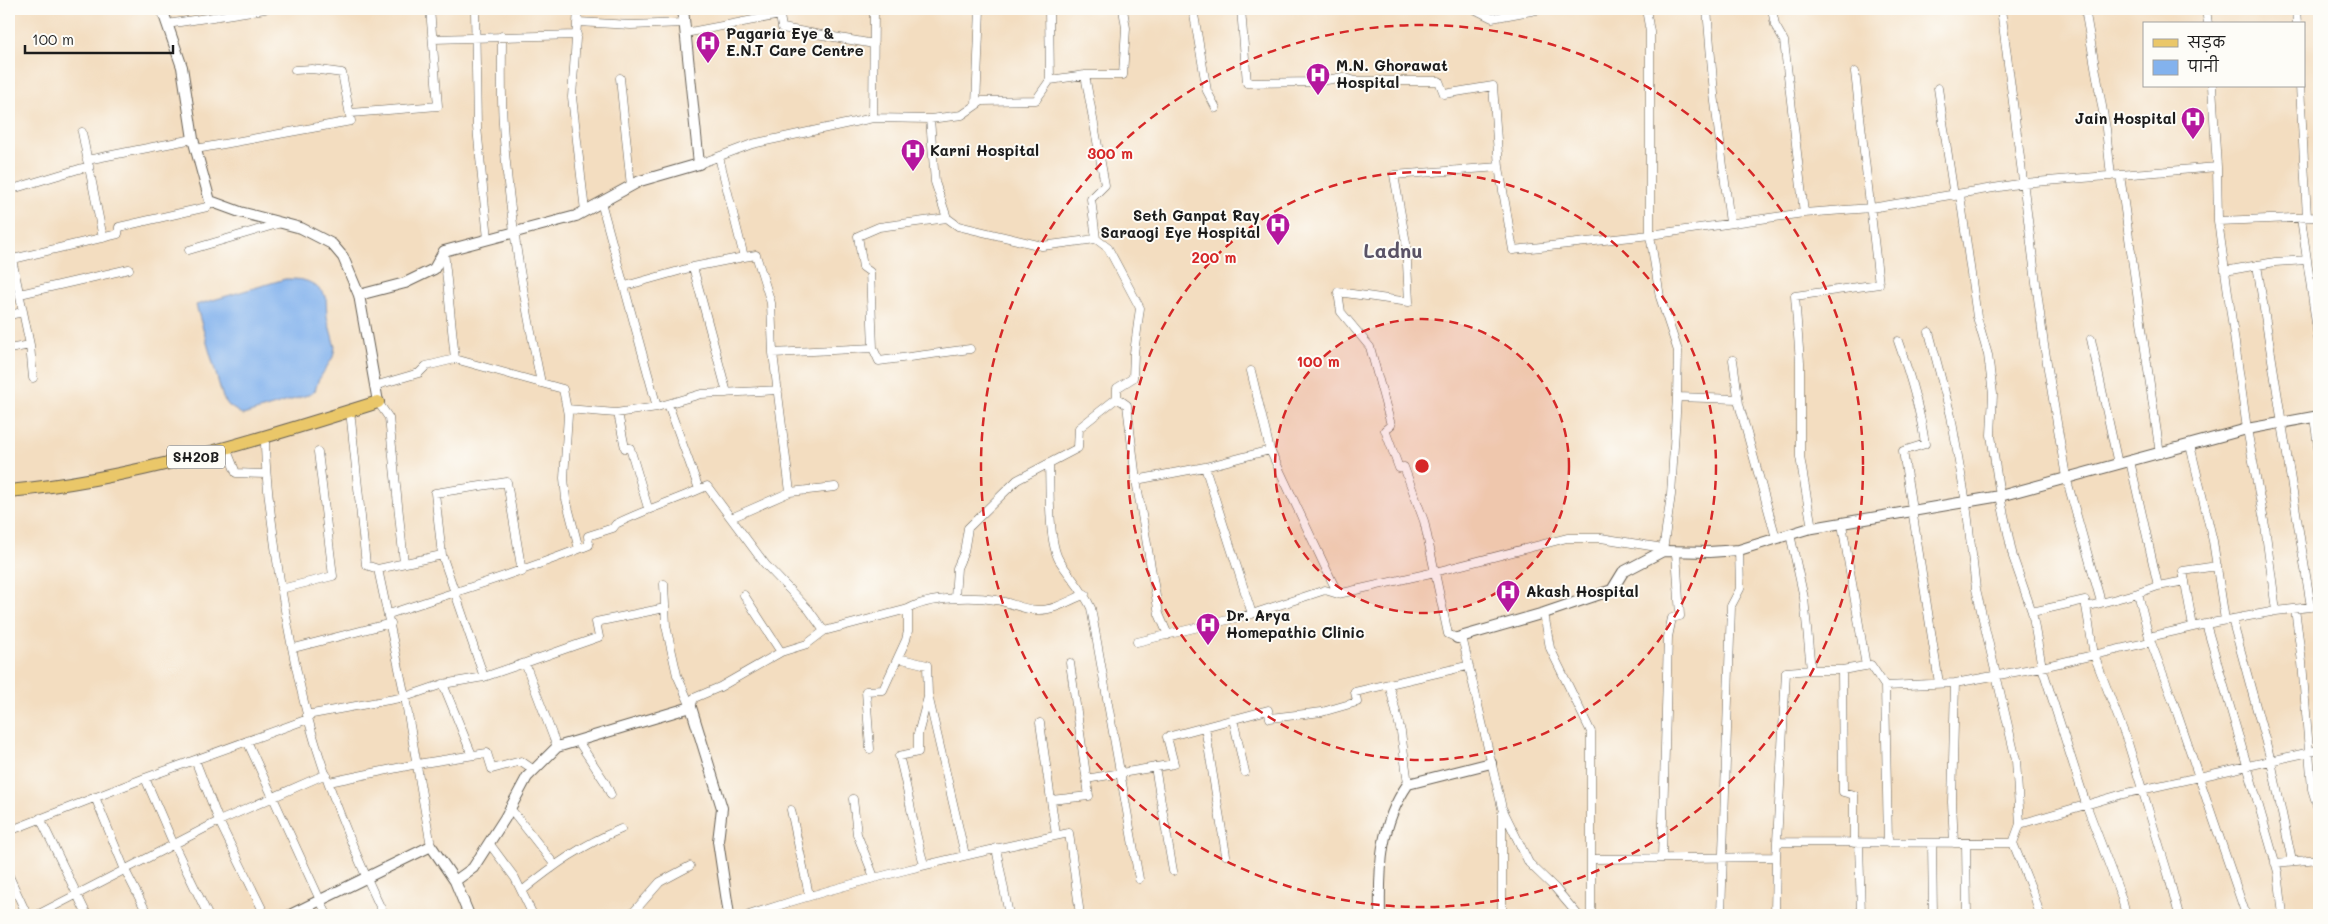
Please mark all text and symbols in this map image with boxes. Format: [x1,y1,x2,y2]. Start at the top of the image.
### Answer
scale bar [25,22,172,54]
legend [2143,22,2306,88]
place label: Pagaria Eye & E.N.T Care Centre [726,23,864,60]
text: 100 m [32,29,74,49]
hospital icon: Pagaria Eye & E.N.T Care Centre [695,30,721,64]
text: सड़क [2187,32,2226,53]
place label: M.N. Ghorawat Hospital [1336,55,1448,92]
text: पानी [2187,55,2220,76]
hospital icon: M.N. Ghorawat Hospital [1305,62,1331,96]
hospital icon: Jain Hospital [2180,106,2206,140]
place label: Jain Hospital [2075,108,2176,128]
hospital icon: Karni Hospital [900,138,926,172]
place label: Karni Hospital [930,140,1039,160]
text: 300 m [1087,143,1133,163]
place label: Seth Ganpat Ray Saraogi Eye Hospital [1101,205,1260,242]
hospital icon: Seth Ganpat Ray Saraogi Eye Hospital [1265,212,1291,246]
district label: Ladnu [1363,237,1423,263]
text: 200 m [1192,247,1237,267]
text: 100 m [1296,351,1340,371]
road number: SH20B [167,446,225,468]
centre of rings [1413,457,1431,475]
hospital icon: Akash Hospital [1495,579,1521,613]
place label: Akash Hospital [1526,581,1639,601]
place label: Dr. Arya Homepathic Clinic [1226,605,1364,642]
hospital icon: Dr. Arya Homepathic Clinic [1195,612,1221,646]

